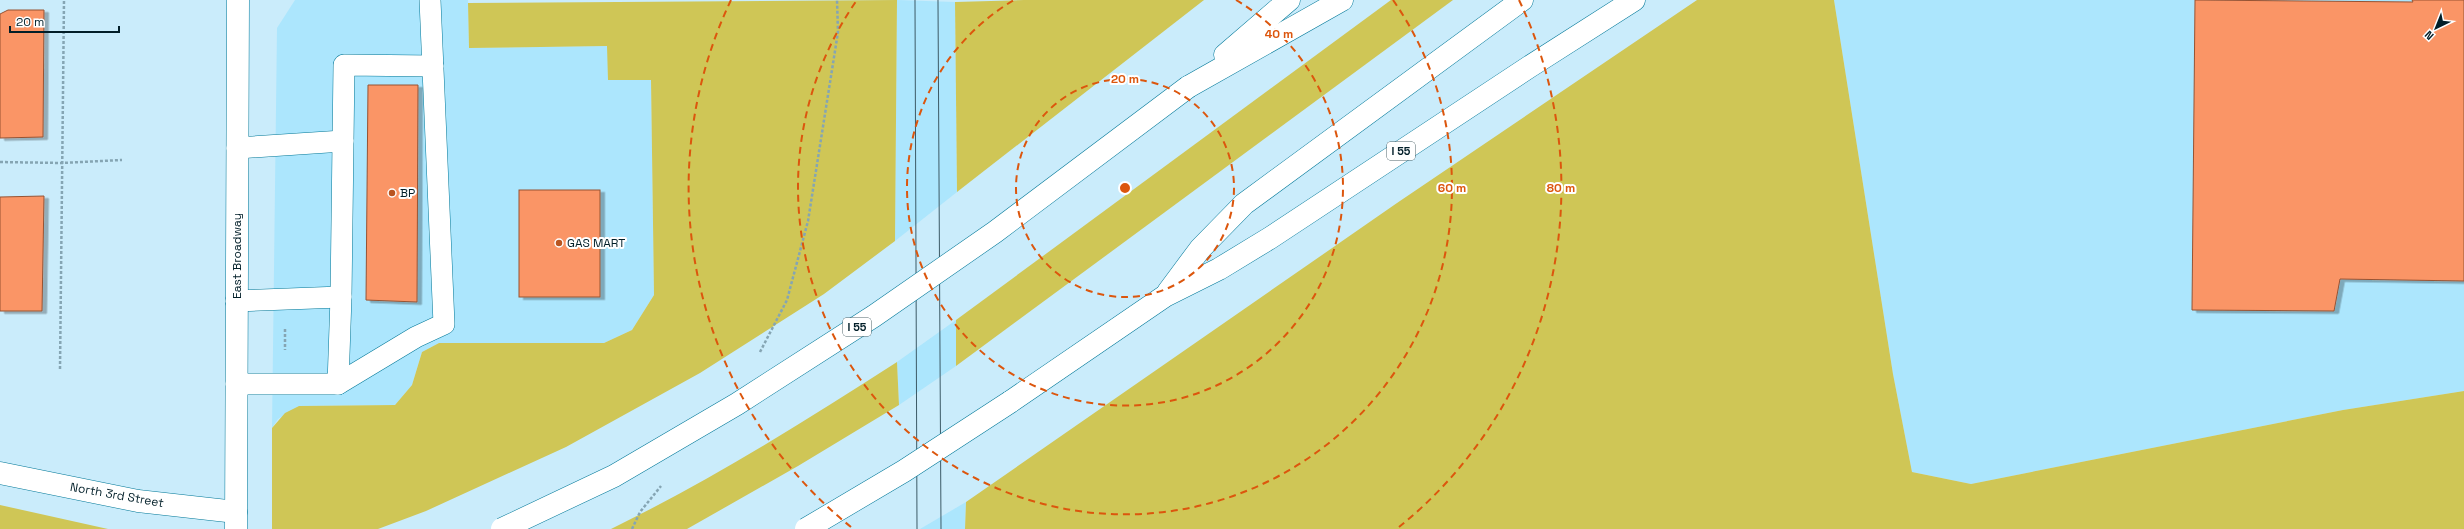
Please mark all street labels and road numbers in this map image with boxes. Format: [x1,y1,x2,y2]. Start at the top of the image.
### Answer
road number: I 55 [1387,142,1415,160]
street label: East Broadway [229,213,245,299]
road number: I 55 [843,318,871,336]
street label: North 3rd Street [69,479,165,511]

